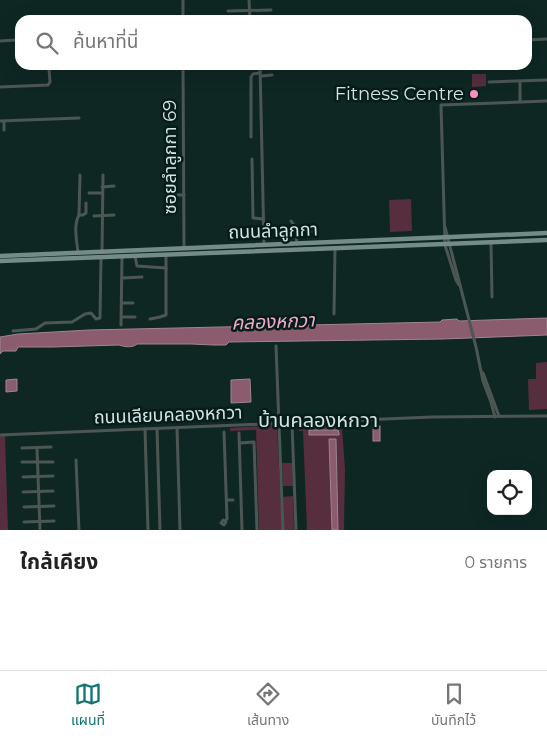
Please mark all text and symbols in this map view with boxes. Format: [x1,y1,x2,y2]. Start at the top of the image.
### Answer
search box [15,15,532,70]
icon: search [33,29,61,57]
text: ค้นหาที่นี่ [73,30,138,53]
place label: Fitness Centre [335,83,464,105]
marker: Fitness Centre [468,88,480,100]
street label: ซอยลำลูกกา 69 [159,100,182,214]
street label: ถนนลำลูกกา [228,218,318,245]
water label: คลองหกวา [231,309,316,334]
street label: ถนนเลียบคลองหกวา [93,401,243,429]
district label: บ้านคลองหกวา [258,408,378,432]
map controls [487,470,532,515]
button: locate [487,470,532,515]
text: ใกล้เคียง [20,549,98,574]
text: 0 รายการ [465,553,527,572]
tab: แผนที่ [71,680,105,731]
tab: เส้นทาง [247,680,289,731]
tab: บันทึกไว้ [431,680,476,731]

